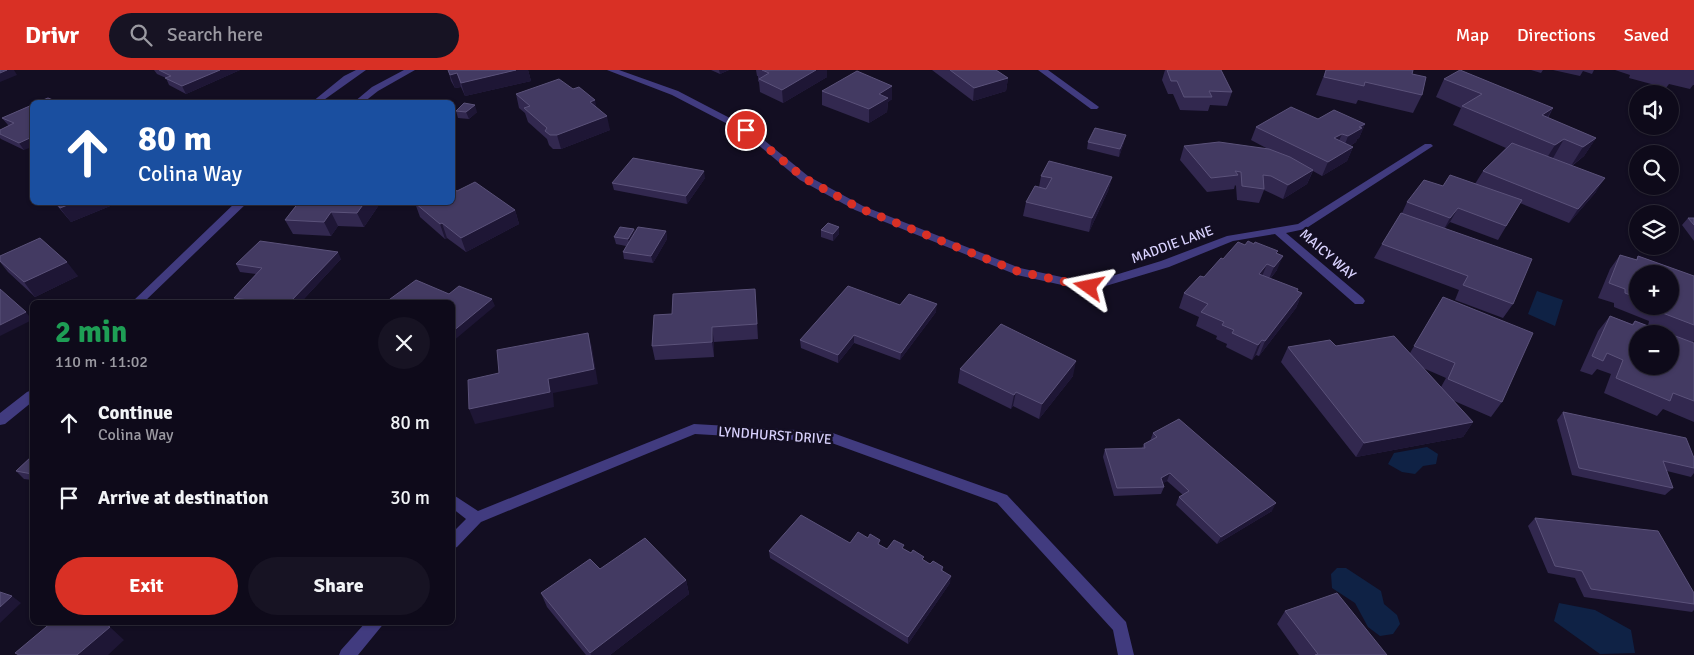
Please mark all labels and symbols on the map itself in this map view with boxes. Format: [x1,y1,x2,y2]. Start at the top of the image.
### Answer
pin [725,109,767,151]
street label: MADDIE LANE [1129,222,1216,267]
street label: MAICY WAY [1296,225,1359,283]
position arrow [1062,260,1114,312]
street label: LYNDHURST DRIVE [718,423,832,448]

